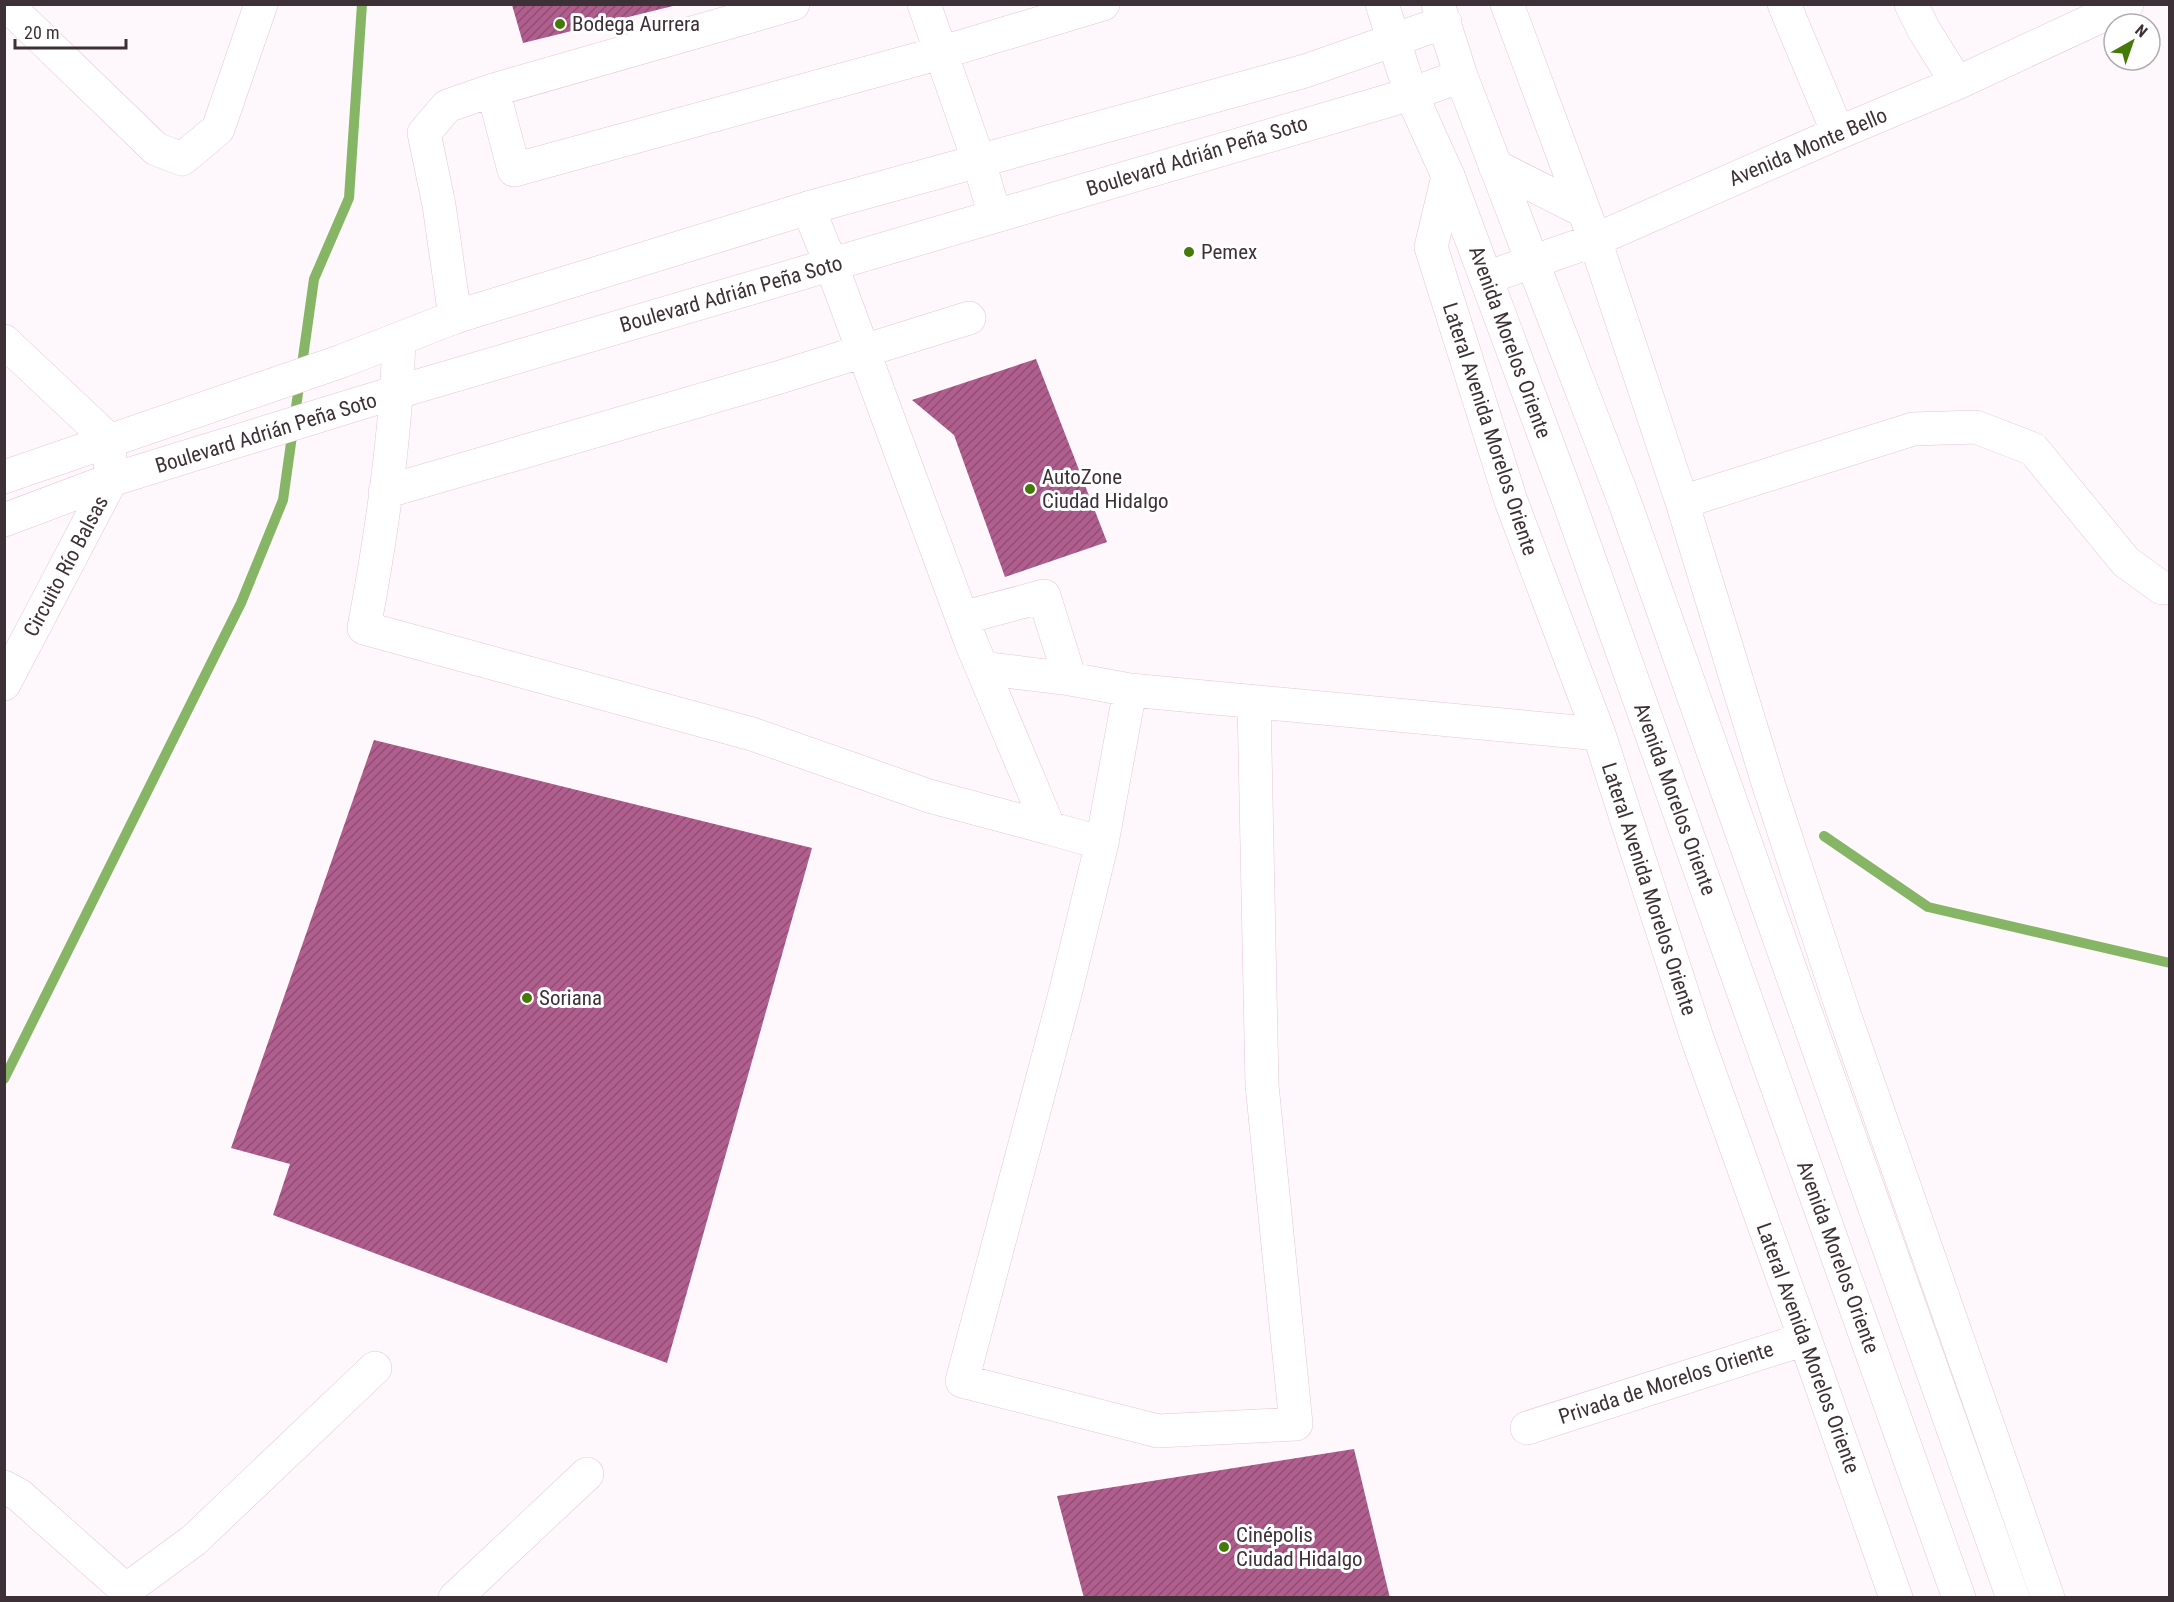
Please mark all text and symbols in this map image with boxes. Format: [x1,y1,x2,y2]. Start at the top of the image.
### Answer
scale bar [15,12,126,50]
place label: Bodega Aurrera [572,12,700,36]
north arrow [2102,12,2162,72]
marker: Bodega Aurrera [553,17,567,31]
text: N [2131,20,2151,41]
text: 20 m [24,22,59,43]
street label: Avenida Monte Bello [1725,103,1891,191]
street label: Boulevard Adrián Peña Soto [1083,111,1311,201]
place label: Pemex [1201,240,1257,264]
street label: Avenida Morelos Oriente [1464,243,1556,441]
marker: Pemex [1182,245,1196,259]
street label: Boulevard Adrián Peña Soto [617,251,845,337]
street label: Lateral Avenida Morelos Oriente [1438,300,1542,559]
street label: Boulevard Adrián Peña Soto [152,388,380,478]
place label: AutoZone Ciudad Hidalgo [1042,465,1169,513]
marker: AutoZone Ciudad Hidalgo [1023,482,1037,496]
street label: Circuito Río Balsas [19,492,113,640]
street label: Avenida Morelos Oriente [1629,700,1721,898]
street label: Lateral Avenida Morelos Oriente [1597,760,1701,1019]
place label: Soriana [539,986,602,1010]
marker: Soriana [520,991,534,1005]
street label: Avenida Morelos Oriente [1792,1158,1884,1356]
street label: Lateral Avenida Morelos Oriente [1751,1220,1865,1477]
street label: Privada de Morelos Oriente [1556,1337,1776,1429]
place label: Cinépolis Ciudad Hidalgo [1236,1523,1363,1571]
marker: Cinépolis Ciudad Hidalgo [1217,1540,1231,1554]

